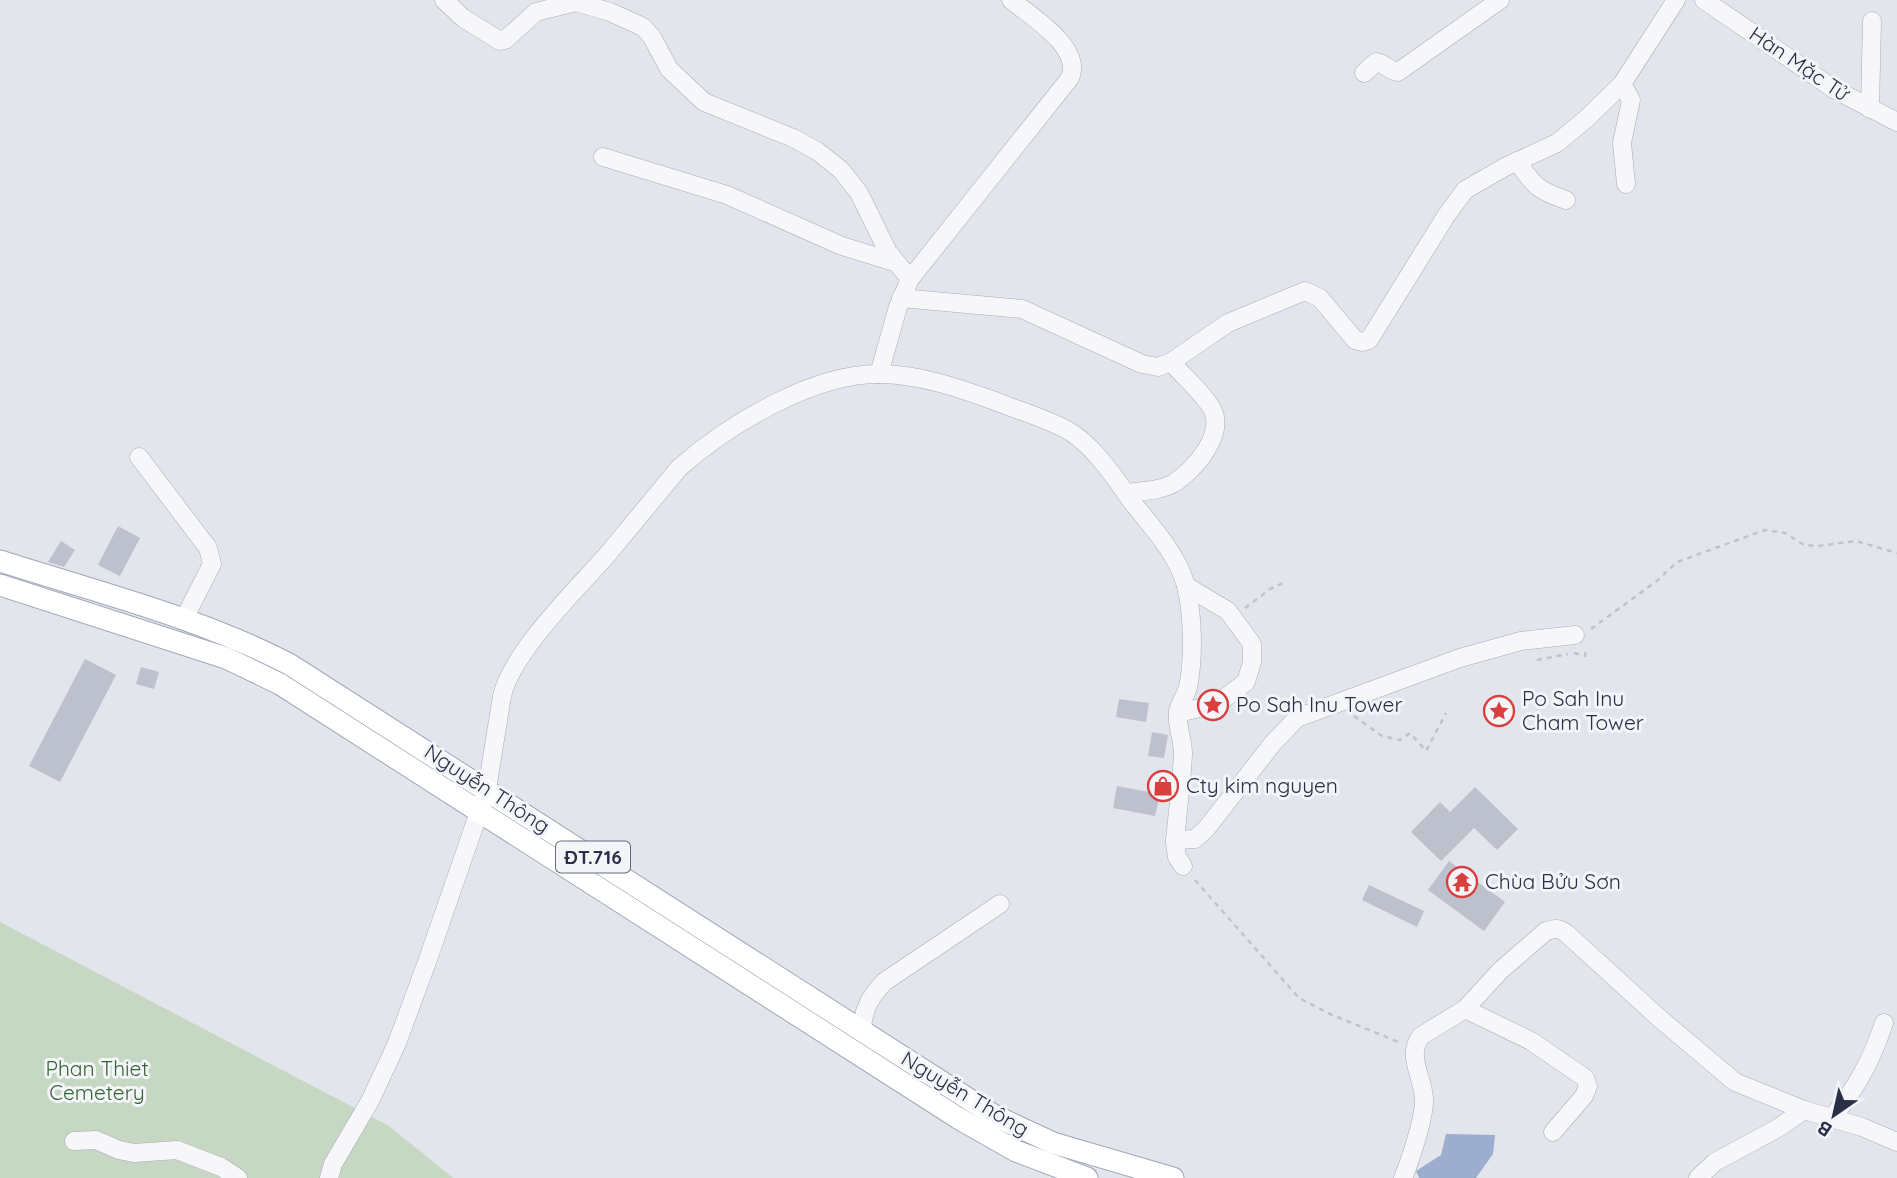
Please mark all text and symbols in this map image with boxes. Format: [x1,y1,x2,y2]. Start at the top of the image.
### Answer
street label: Hàn Mặc Tử [1745,20,1855,107]
place label: Po Sah Inu Cham Tower [1522,685,1644,735]
place icon: Po Sah Inu Tower [1196,688,1230,722]
place label: Po Sah Inu Tower [1236,691,1403,717]
place icon: Po Sah Inu Cham Tower [1482,694,1516,728]
street label: Nguyễn Thông [420,738,555,838]
shop icon: Cty kim nguyen [1146,769,1180,803]
place label: Cty kim nguyen [1186,772,1338,798]
road number: ĐT.716 [556,842,630,872]
temple icon: Chùa Bửu Sơn [1445,865,1479,899]
place label: Chùa Bửu Sơn [1485,868,1621,894]
street label: Nguyễn Thông [897,1045,1034,1141]
park label: Phan Thiet Cemetery [45,1055,149,1105]
north arrow [1799,1080,1869,1150]
text: B [1813,1116,1836,1143]

